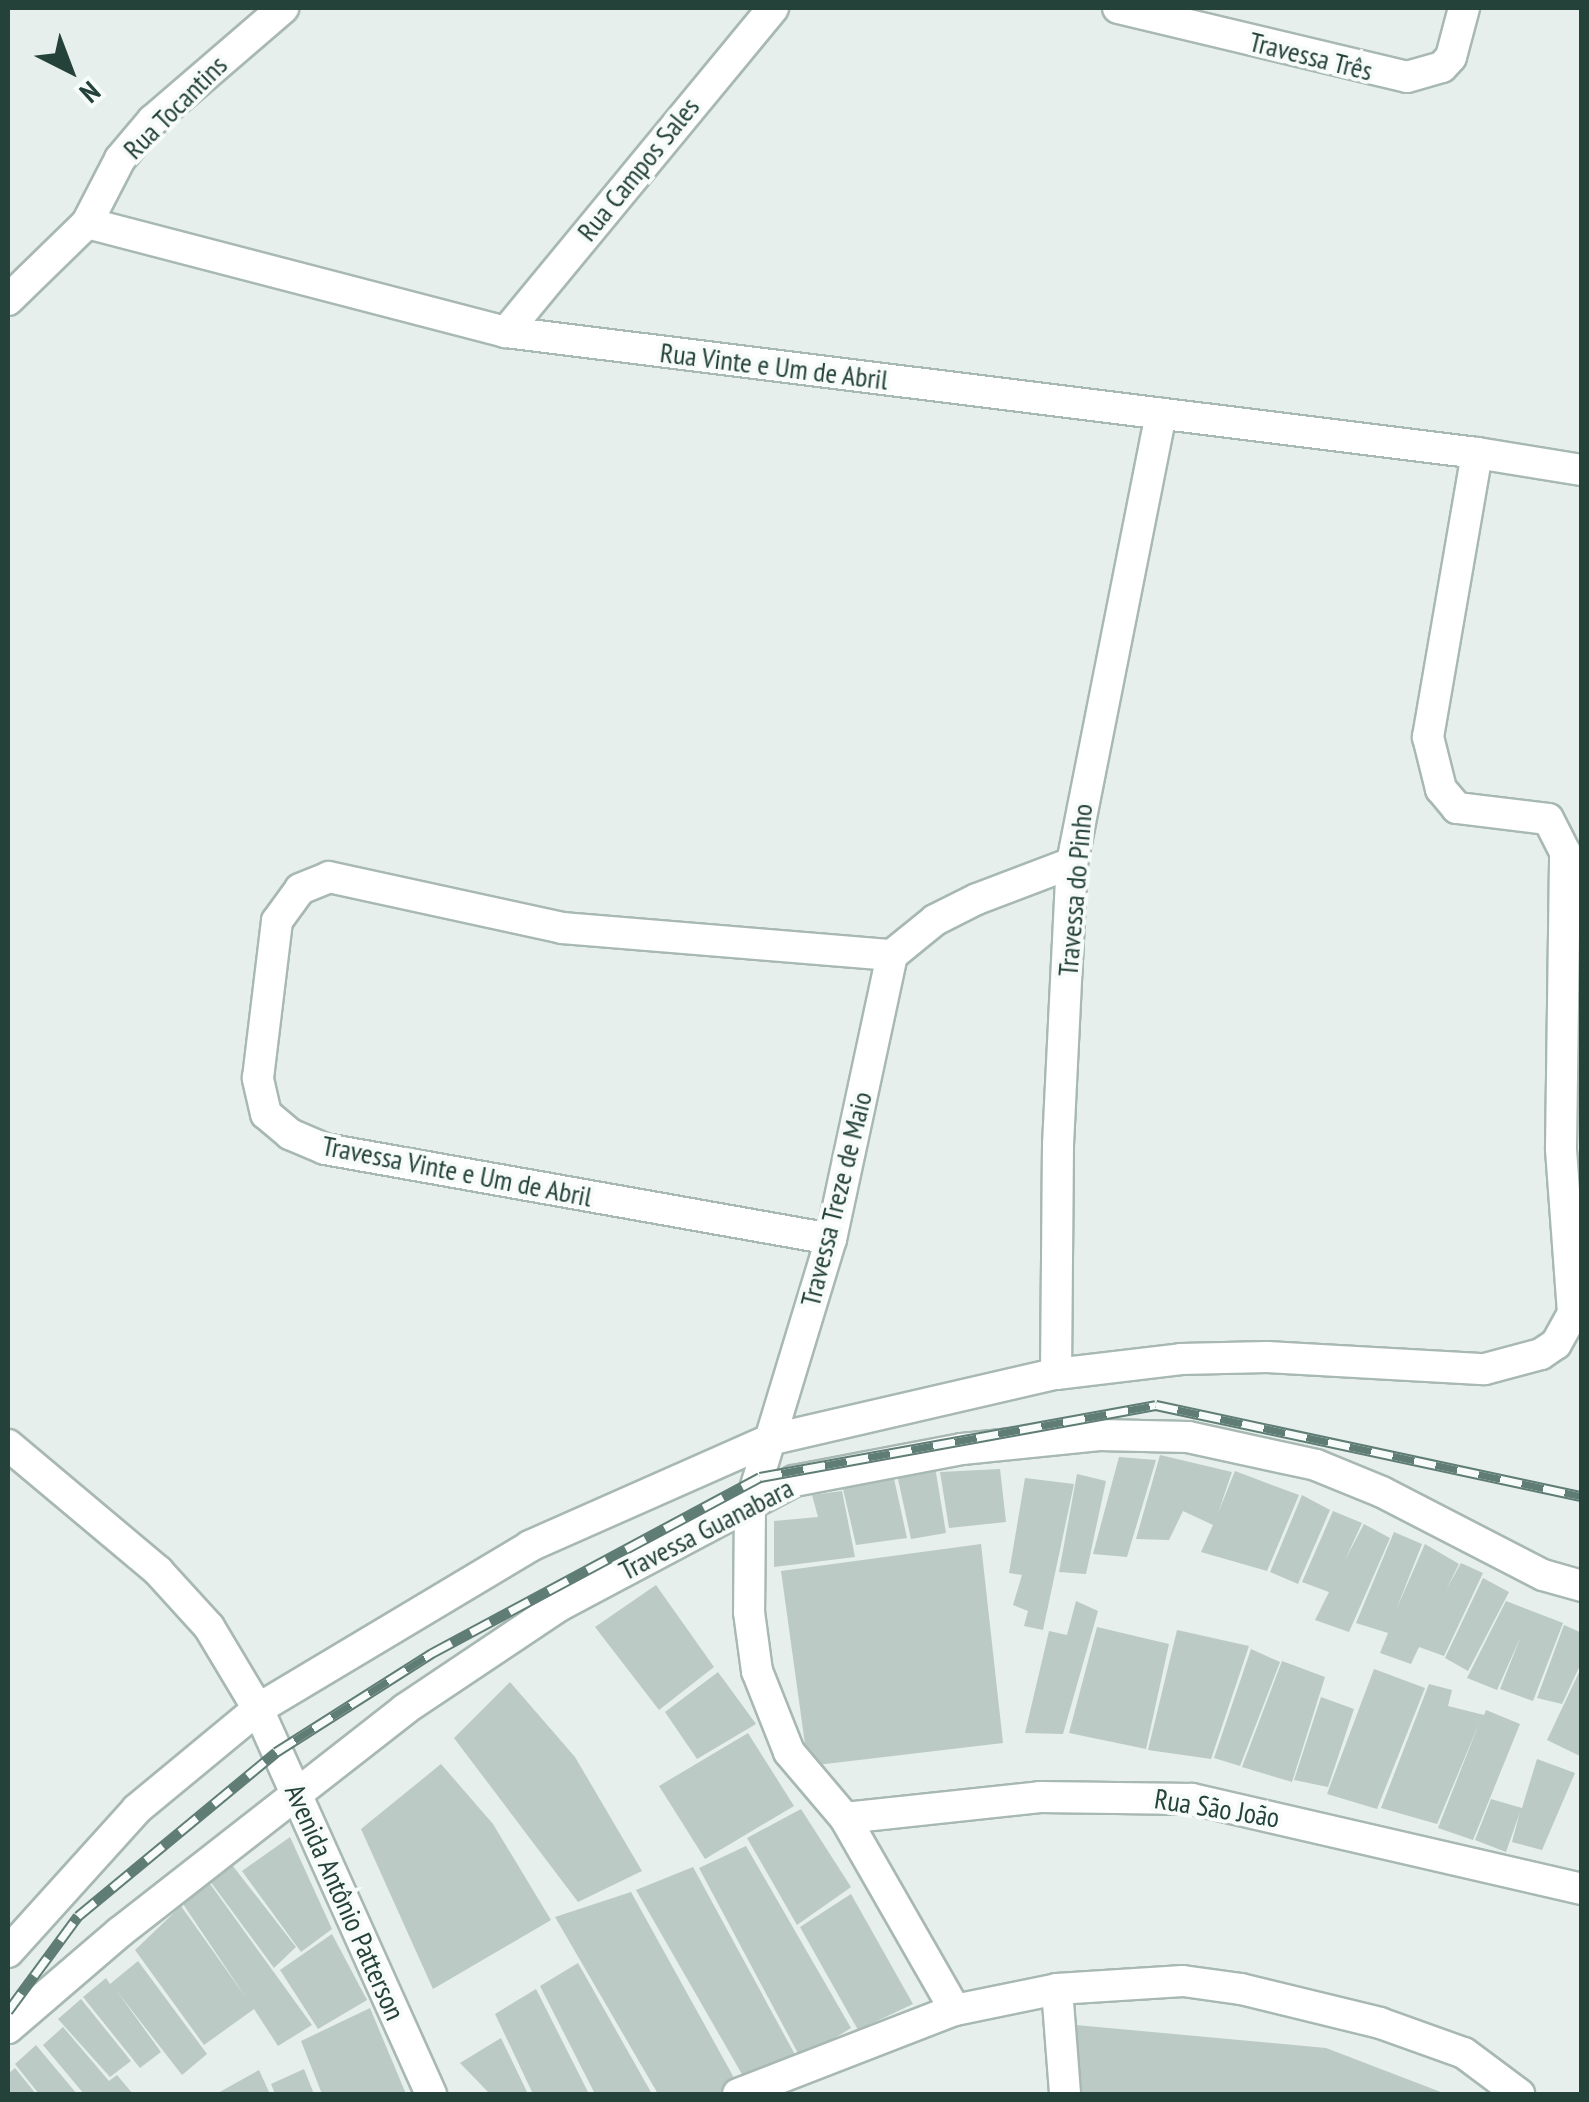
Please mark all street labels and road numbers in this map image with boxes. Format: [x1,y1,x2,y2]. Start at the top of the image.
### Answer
street label: Travessa Três [1246,24,1376,88]
street label: Rua Tocantins [116,48,234,166]
street label: Rua Campos Sales [570,90,706,248]
street label: Rua Vinte e Um de Abril [658,335,890,397]
street label: Travessa do Pinho [1051,802,1099,978]
street label: Travessa Treze de Maio [793,1088,879,1310]
street label: Travessa Vinte e Um de Abril [319,1128,595,1214]
street label: Travessa Guanabara [614,1471,798,1587]
street label: Avenida Antônio Patterson [278,1779,412,2025]
street label: Rua São João [1152,1782,1282,1834]

